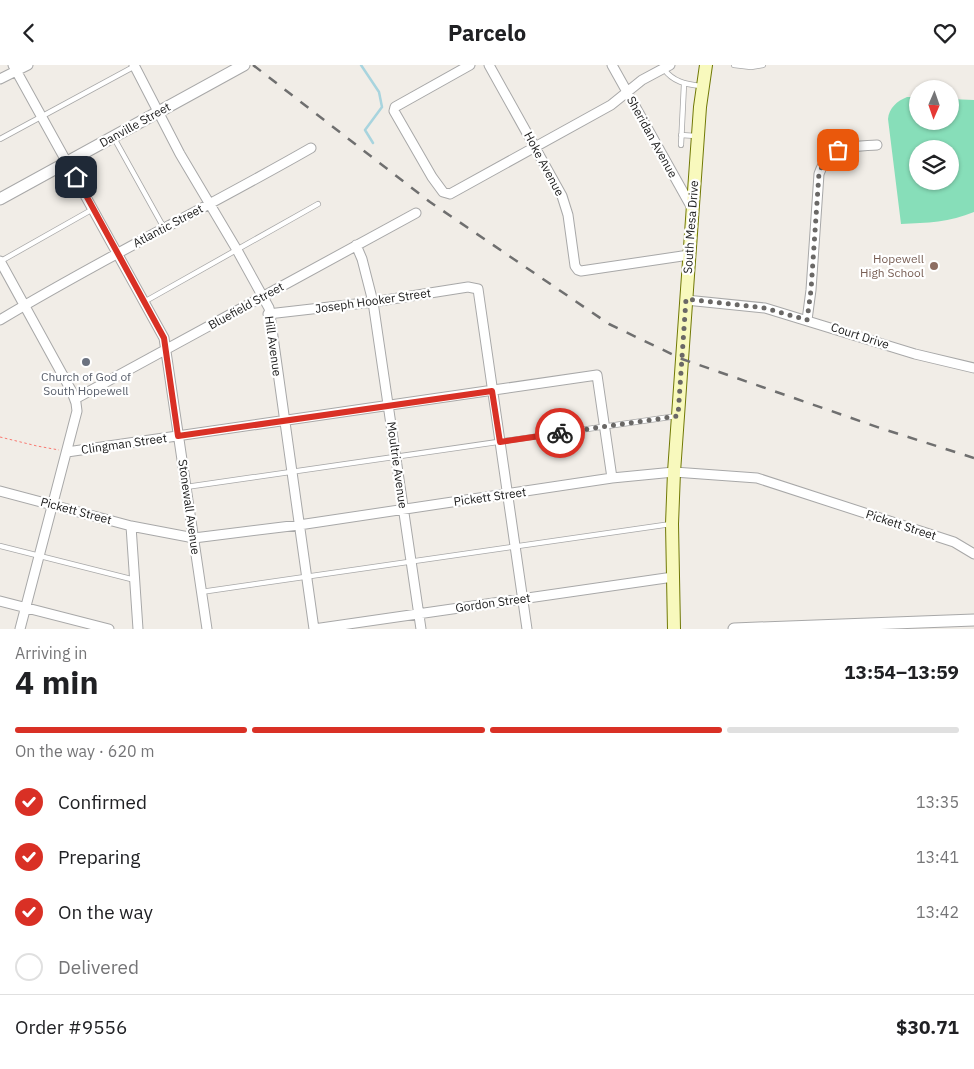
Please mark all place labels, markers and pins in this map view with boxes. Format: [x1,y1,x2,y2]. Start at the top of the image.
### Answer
pin [817,129,859,171]
pin [55,156,97,198]
place label: Hopewell High School [860,251,924,280]
marker: Hopewell High School [928,260,940,272]
marker: Church of God of South Hopewell [80,356,92,368]
place label: Church of God of South Hopewell [41,369,131,398]

